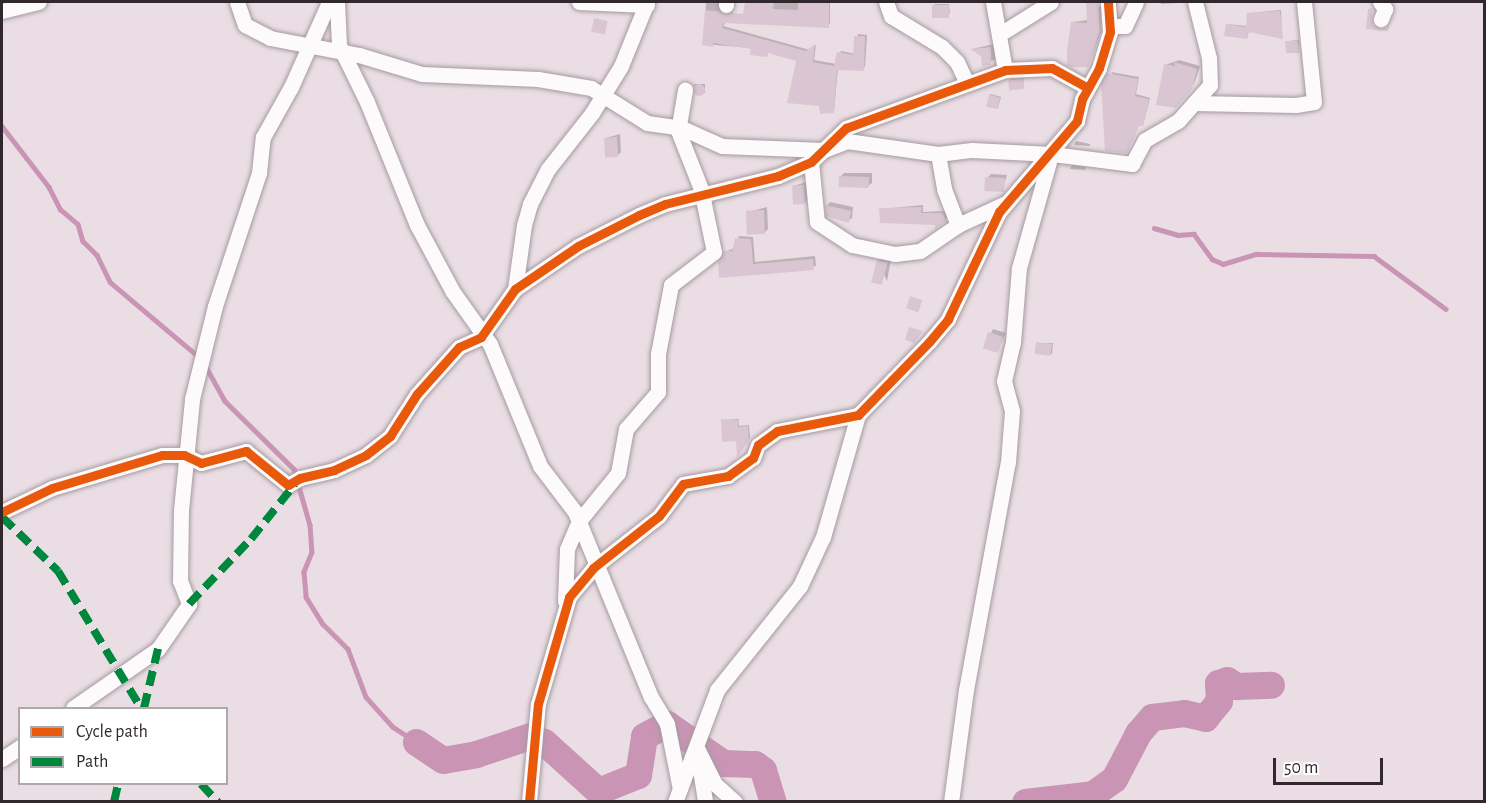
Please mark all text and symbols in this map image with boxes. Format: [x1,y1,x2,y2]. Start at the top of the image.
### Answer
legend [18,707,228,785]
text: Cycle path [76,723,148,741]
scale bar [1276,746,1386,784]
text: Path [76,753,108,771]
text: 50 m [1284,759,1318,777]

